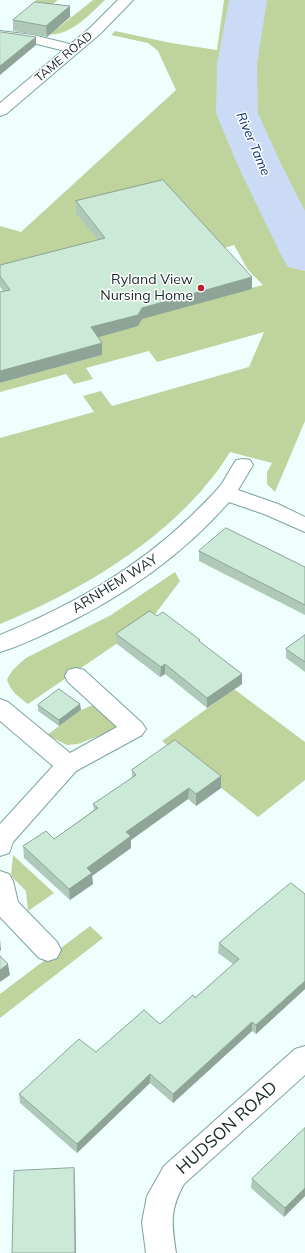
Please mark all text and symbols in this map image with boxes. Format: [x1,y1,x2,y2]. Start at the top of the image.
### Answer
street label: TAME ROAD [32,29,96,85]
water label: River Tame [233,110,273,178]
place label: Ryland View Nursing Home [100,272,193,304]
marker: Ryland View Nursing Home [196,283,206,293]
street label: ARNHEM WAY [69,551,161,617]
street label: HUDSON ROAD [172,1077,282,1179]

